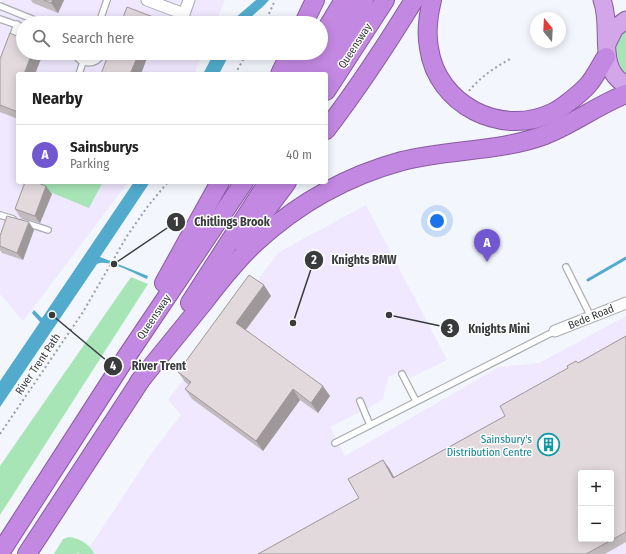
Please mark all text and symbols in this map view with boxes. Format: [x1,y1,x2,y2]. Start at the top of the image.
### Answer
north arrow [530,12,566,48]
search box [16,16,328,60]
street label: Queensway [336,21,374,71]
icon: search [30,27,52,49]
text: Search here [62,29,134,47]
text: Nearby [32,88,83,109]
text: Sainsburys [70,138,139,156]
text: A [41,147,49,162]
text: 40 m [286,147,312,162]
text: Parking [70,156,109,171]
callout: Chitlings Brook [166,210,277,234]
your location [427,211,447,231]
text: 1 [173,215,179,229]
text: Chitlings Brook [194,215,271,229]
pin: A [474,229,500,262]
callout: Knights BMW [304,248,405,272]
text: 2 [310,253,317,267]
text: Knights BMW [331,253,397,267]
street label: Queensway [134,292,174,342]
street label: Bede Road [566,302,616,332]
callout: Knights Mini [440,316,537,340]
text: 3 [446,322,453,336]
text: Knights Mini [468,322,530,336]
street label: River Trent Path [13,331,63,397]
callout: River Trent [103,354,194,378]
text: 4 [110,359,116,373]
text: River Trent [132,359,187,373]
building icon: Sainsbury's Distribution Centre [535,432,561,458]
place label: Sainsbury's Distribution Centre [447,433,532,459]
map controls [578,470,614,542]
button: + [578,470,614,506]
button: − [578,506,614,542]

